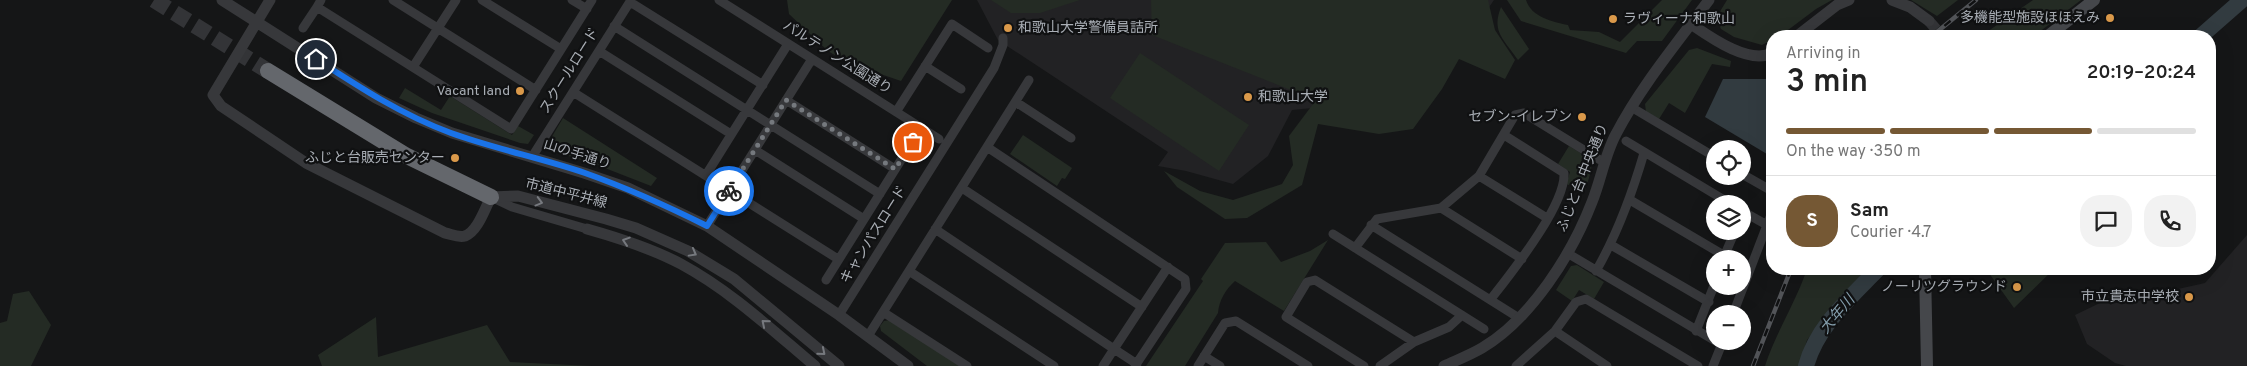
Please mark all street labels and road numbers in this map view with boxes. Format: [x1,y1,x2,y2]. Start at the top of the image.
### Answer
street label: パルテノン公園通り [779,18,895,98]
street label: スクールロード [537,25,603,117]
street label: ふじと台 中央通り [1553,121,1612,235]
street label: 山の手通り [541,136,613,174]
street label: 市道中平井線 [523,175,609,212]
street label: キャンパスロード [837,183,911,287]

